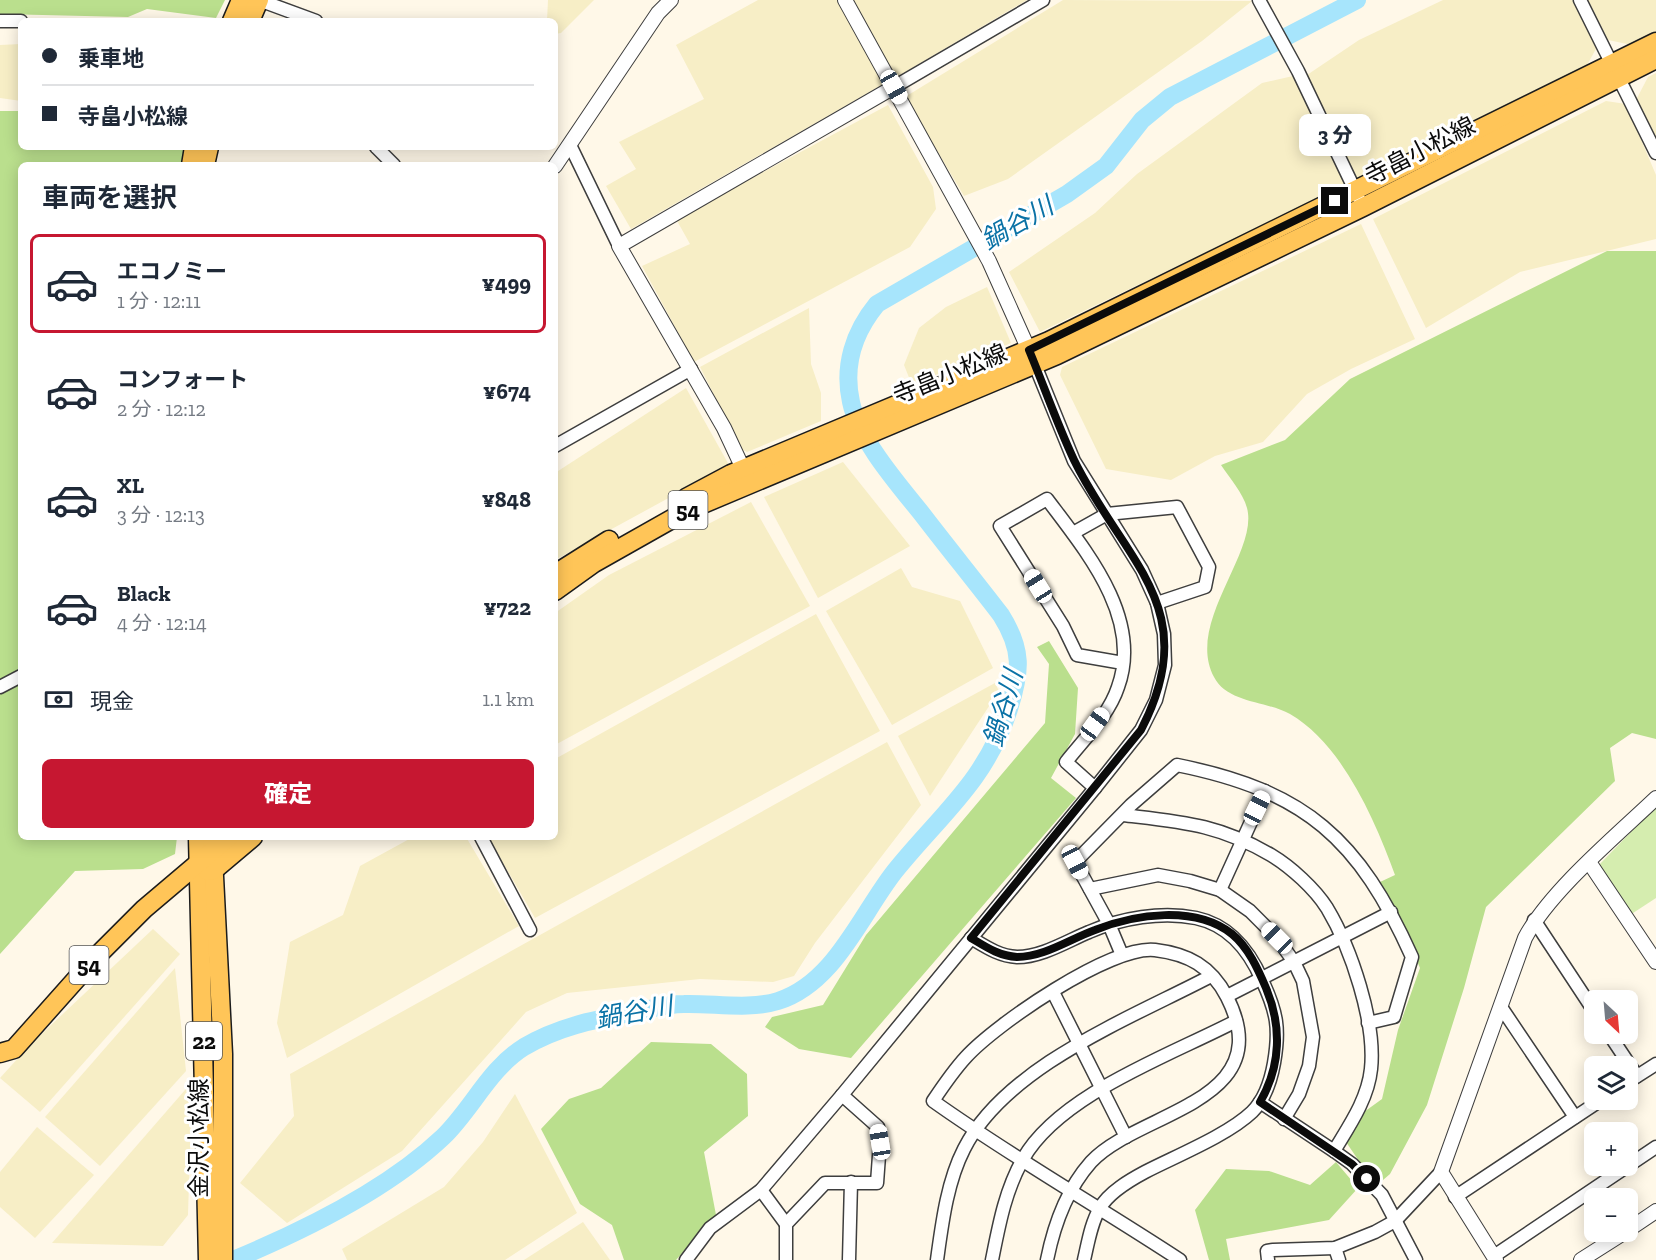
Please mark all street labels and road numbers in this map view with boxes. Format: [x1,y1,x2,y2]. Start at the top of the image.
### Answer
street label: 寺畠小松線 [1360,110,1480,191]
street label: 寺畠小松線 [889,338,1011,409]
road number: 54 [668,491,708,529]
road number: 54 [70,946,109,984]
road number: 22 [186,1022,222,1060]
street label: 金沢小松線 [184,1078,213,1198]

